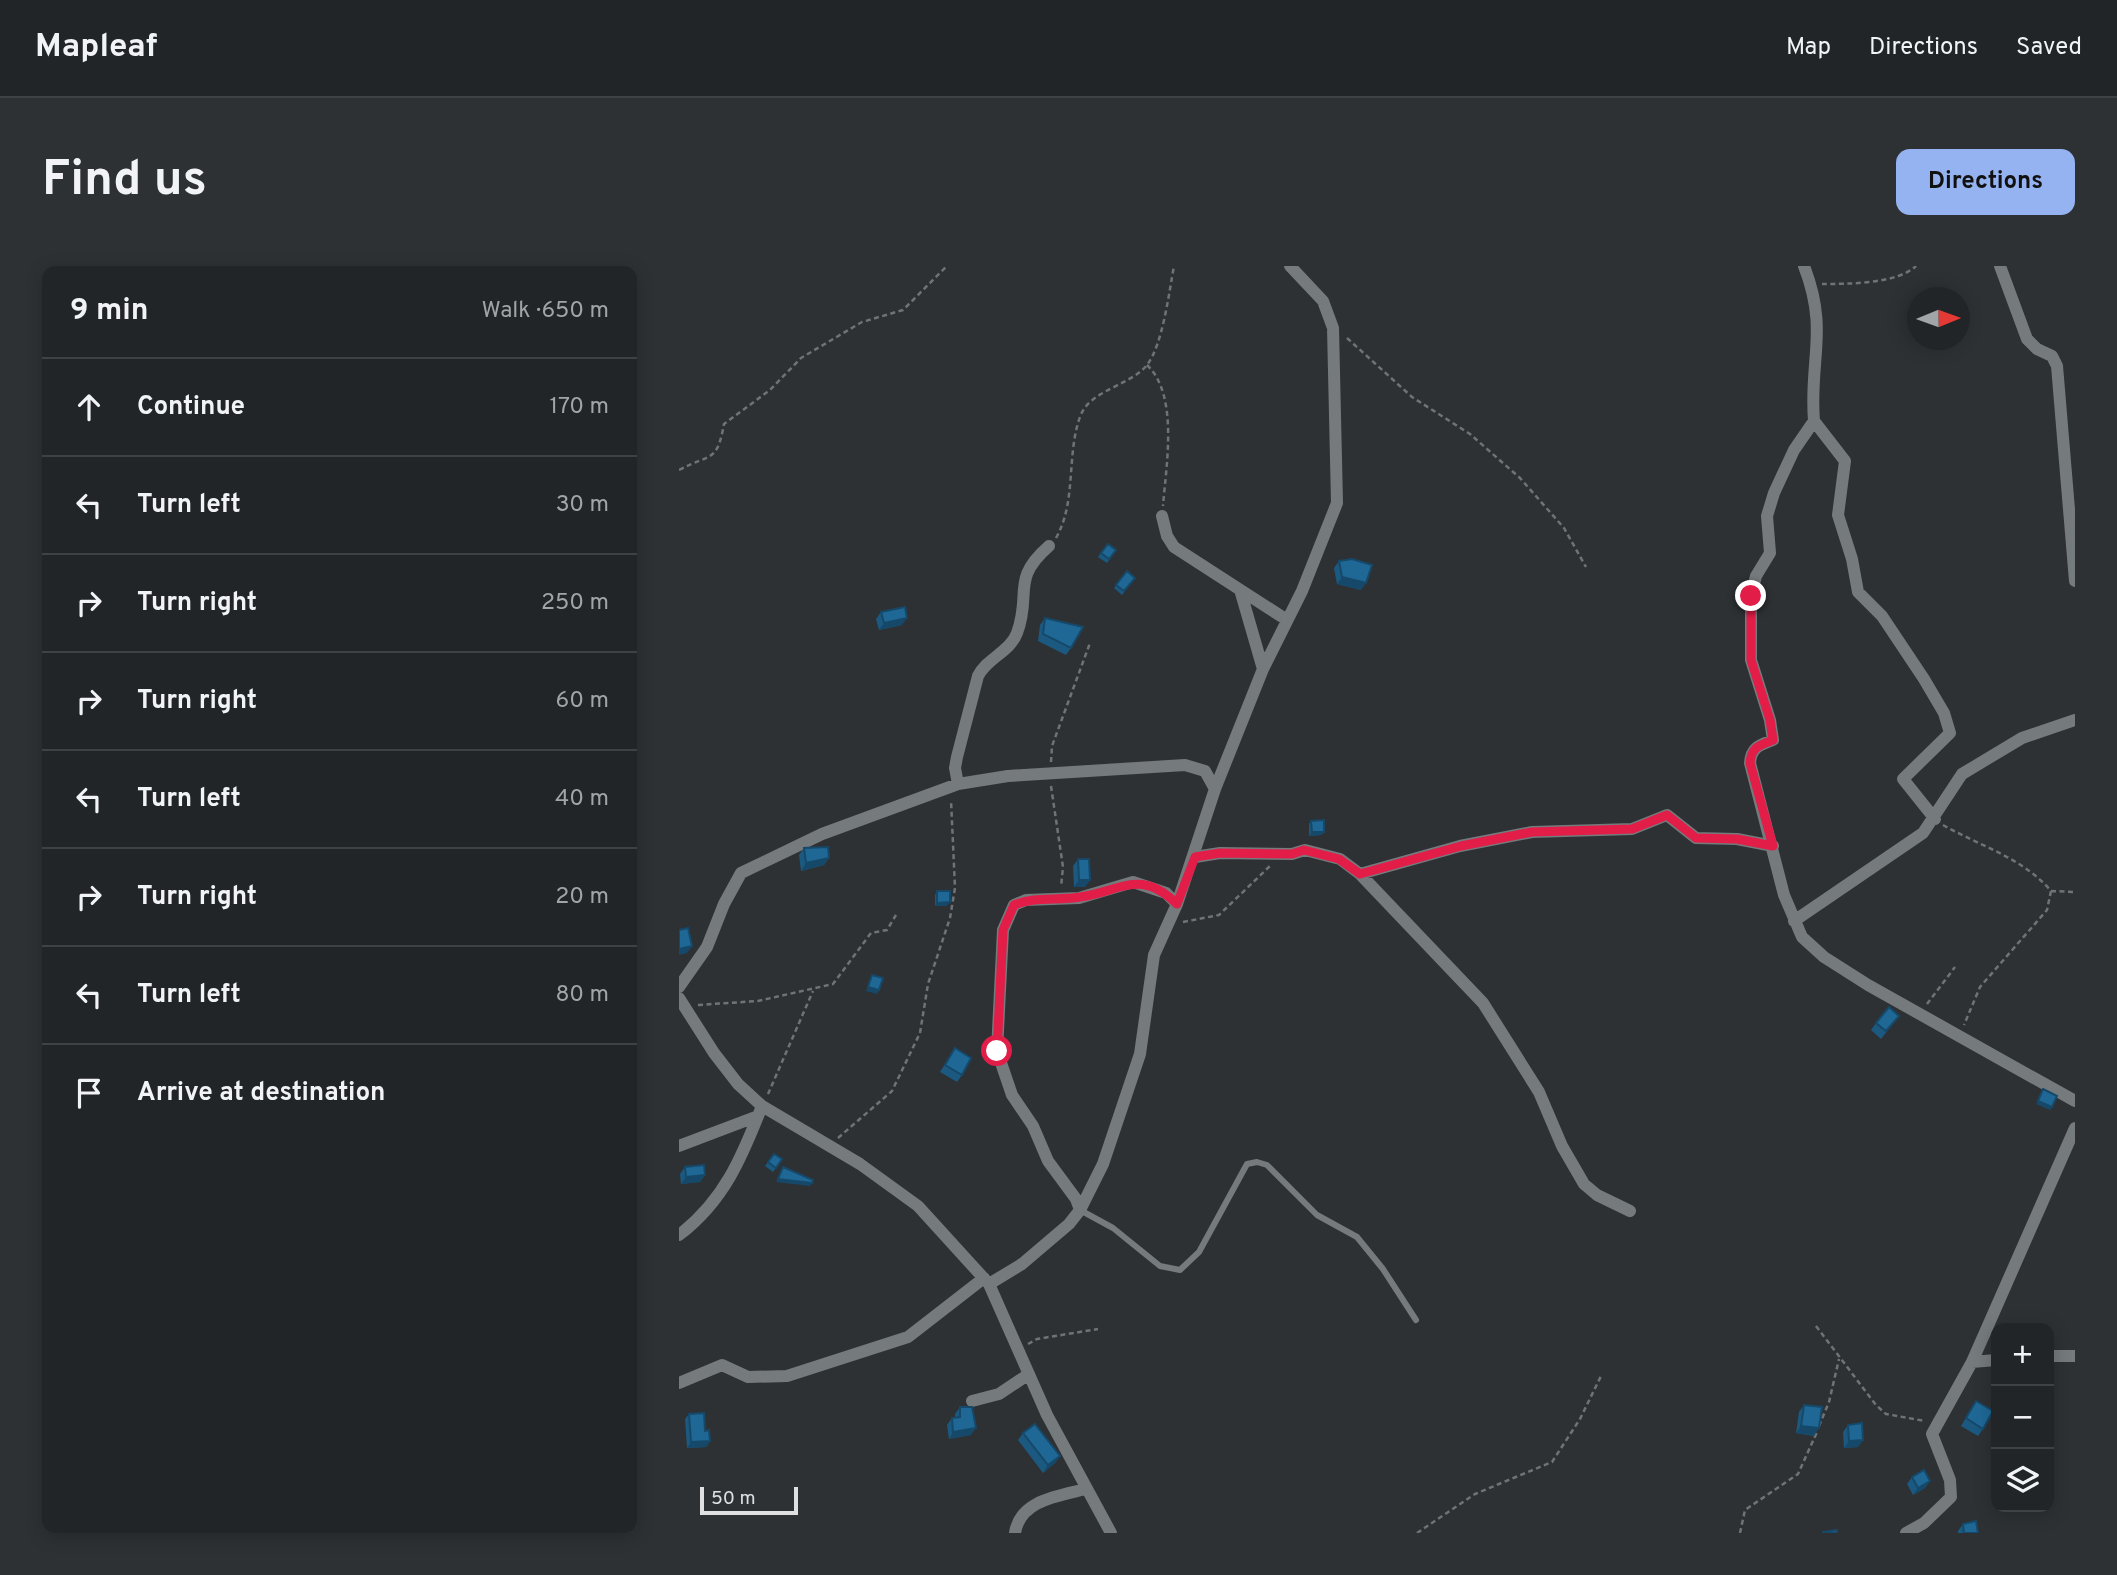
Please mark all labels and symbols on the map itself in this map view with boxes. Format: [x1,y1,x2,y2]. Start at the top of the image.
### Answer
north arrow [1907,287,1970,350]
route end [1735,580,1766,611]
route start [981,1035,1012,1066]
scale bar [700,1484,798,1516]

